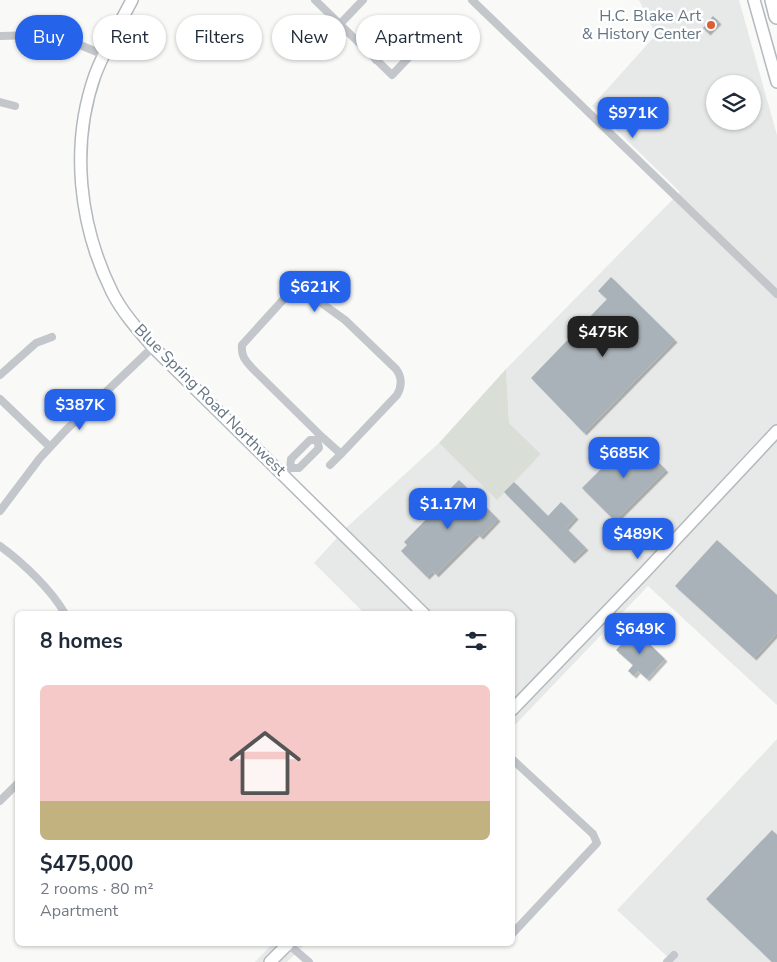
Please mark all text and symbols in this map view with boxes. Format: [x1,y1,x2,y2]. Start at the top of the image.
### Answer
place label: H.C. Blake Art & History Center [582,5,701,45]
chip: Buy [15,15,83,60]
chip: Rent [93,15,166,60]
chip: Filters [176,15,262,60]
chip: New [272,15,346,60]
chip: Apartment [356,15,480,60]
marker: H.C. Blake Art & History Center [705,19,717,31]
map controls [706,75,761,130]
button: layers [706,75,761,130]
pin: $971K [598,96,668,139]
text: $971K [608,102,658,124]
pin: $621K [280,270,350,313]
text: $621K [290,276,340,298]
pin: $475K [568,316,638,358]
street label: Blue Spring Road Northwest [129,319,291,481]
text: $475K [578,321,628,343]
pin: $387K [45,388,115,431]
text: $387K [55,394,105,416]
pin: $685K [589,436,659,479]
text: $685K [599,442,649,464]
pin: $1.17M [407,488,489,530]
text: $1.17M [420,493,476,515]
pin: $489K [603,518,673,560]
text: $489K [613,523,663,545]
pin: $649K [605,612,675,655]
text: $649K [615,618,665,640]
text: 8 homes [40,627,123,655]
icon: filters [462,627,490,655]
icon: home [220,718,310,808]
text: $475,000 [40,850,133,878]
text: 2 rooms · 80 m² [40,878,153,900]
text: Apartment [40,900,118,922]

